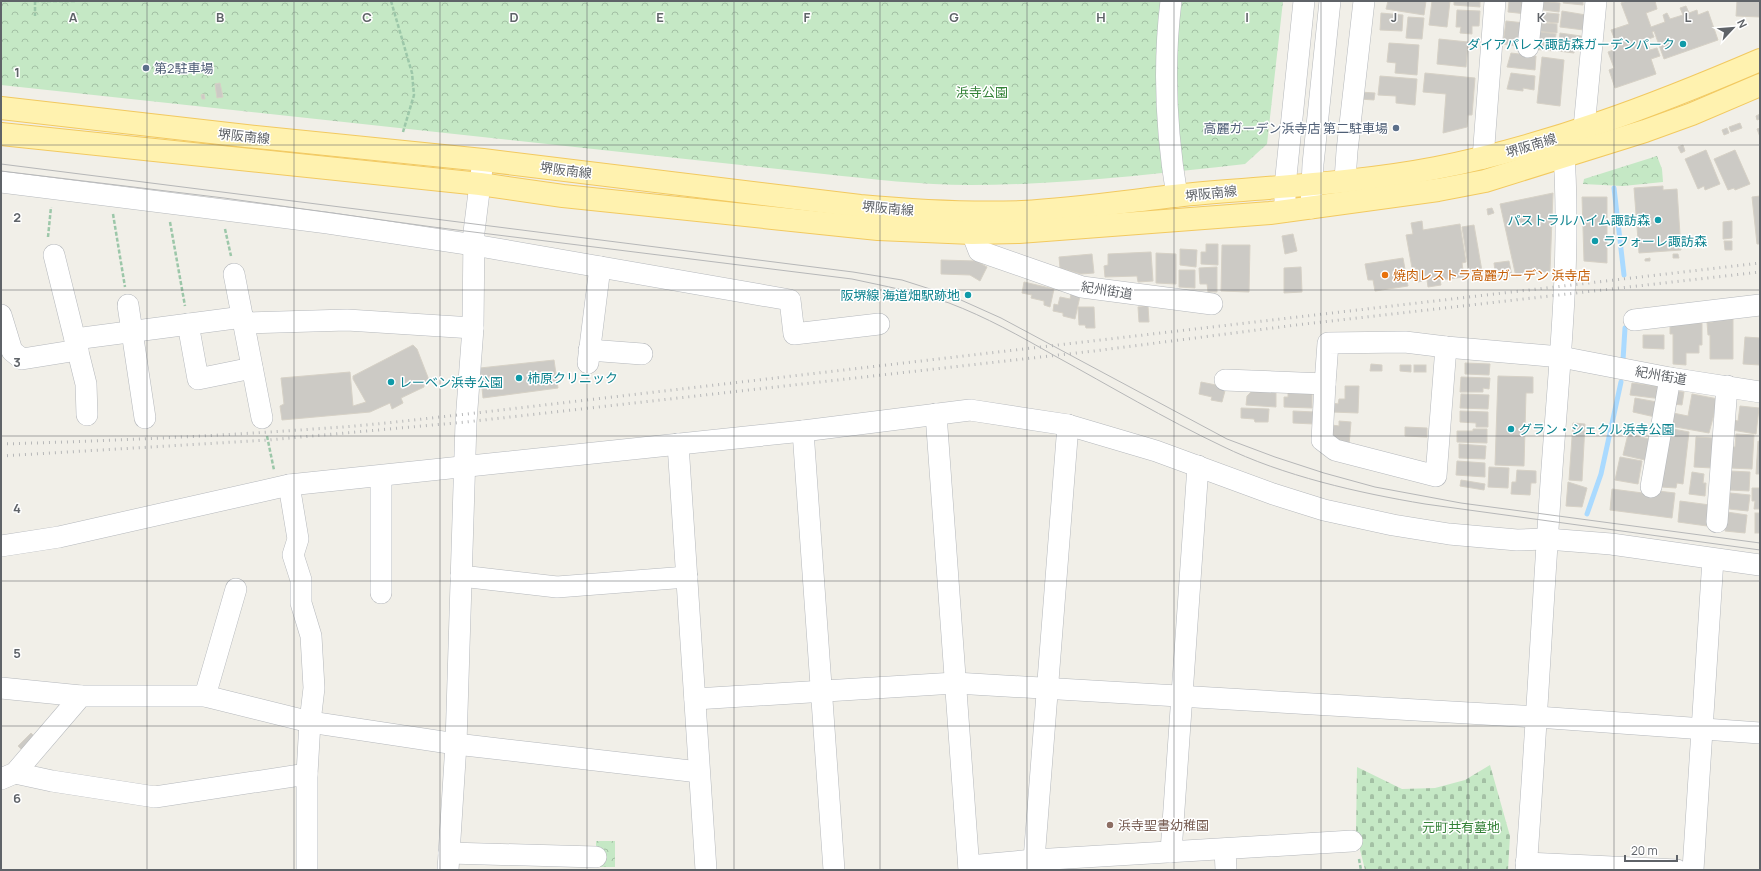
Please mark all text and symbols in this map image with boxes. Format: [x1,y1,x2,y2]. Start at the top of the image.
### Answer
text: A [69,8,78,26]
text: B [216,8,224,26]
text: C [362,8,372,26]
text: D [509,8,519,26]
text: E [656,8,664,26]
text: F [804,8,811,26]
text: G [949,8,959,26]
text: H [1096,8,1106,26]
text: I [1245,8,1249,26]
text: J [1391,8,1397,26]
text: K [1537,8,1546,26]
text: L [1685,8,1692,26]
north arrow [1713,8,1753,48]
text: N [1734,17,1751,30]
place label: ダイアパレス諏訪森ガーデンパーク [1467,35,1675,53]
marker: ダイアパレス諏訪森ガーデンパーク [1678,39,1688,49]
place label: 第2駐車場 [154,59,213,77]
text: 1 [14,63,20,81]
marker: 第2駐車場 [141,63,151,73]
park label: 浜寺公園 [956,83,1008,101]
place label: 高麗ガーデン浜寺店 第二駐車場 [1203,119,1388,137]
marker: 高麗ガーデン浜寺店 第二駐車場 [1391,123,1401,133]
street label: 堺阪南線 [217,124,271,148]
street label: 堺阪南線 [1503,129,1559,161]
street label: 堺阪南線 [539,158,593,182]
street label: 堺阪南線 [1184,181,1238,205]
street label: 堺阪南線 [861,197,915,219]
text: 2 [13,208,21,226]
place label: パストラルハイム諏訪森 [1508,211,1650,229]
marker: パストラルハイム諏訪森 [1653,215,1663,225]
place label: ラフォーレ諏訪森 [1603,232,1707,250]
marker: ラフォーレ諏訪森 [1590,236,1600,246]
place label: 焼肉レストラ高麗ガーデン 浜寺店 [1393,266,1591,284]
marker: 焼肉レストラ高麗ガーデン 浜寺店 [1380,270,1390,280]
street label: 紀州街道 [1080,277,1134,303]
place label: 阪堺線 海道畑駅跡地 [840,286,960,304]
marker: 阪堺線 海道畑駅跡地 [963,290,973,300]
text: 3 [13,353,21,371]
street label: 紀州街道 [1634,362,1688,388]
place label: 柿原クリニック [527,369,618,387]
place label: レーベン浜寺公園 [399,373,503,391]
marker: 柿原クリニック [514,373,524,383]
marker: レーベン浜寺公園 [386,377,396,387]
place label: グラン・シェクル浜寺公園 [1519,420,1675,438]
marker: グラン・シェクル浜寺公園 [1506,424,1516,434]
text: 4 [13,499,21,517]
text: 5 [13,644,21,662]
text: 6 [13,789,21,807]
place label: 浜寺聖書幼稚園 [1118,816,1209,834]
park label: 元町共有墓地 [1422,818,1500,836]
marker: 浜寺聖書幼稚園 [1105,820,1115,830]
scale bar [1625,837,1677,863]
text: 20 m [1631,842,1658,859]

